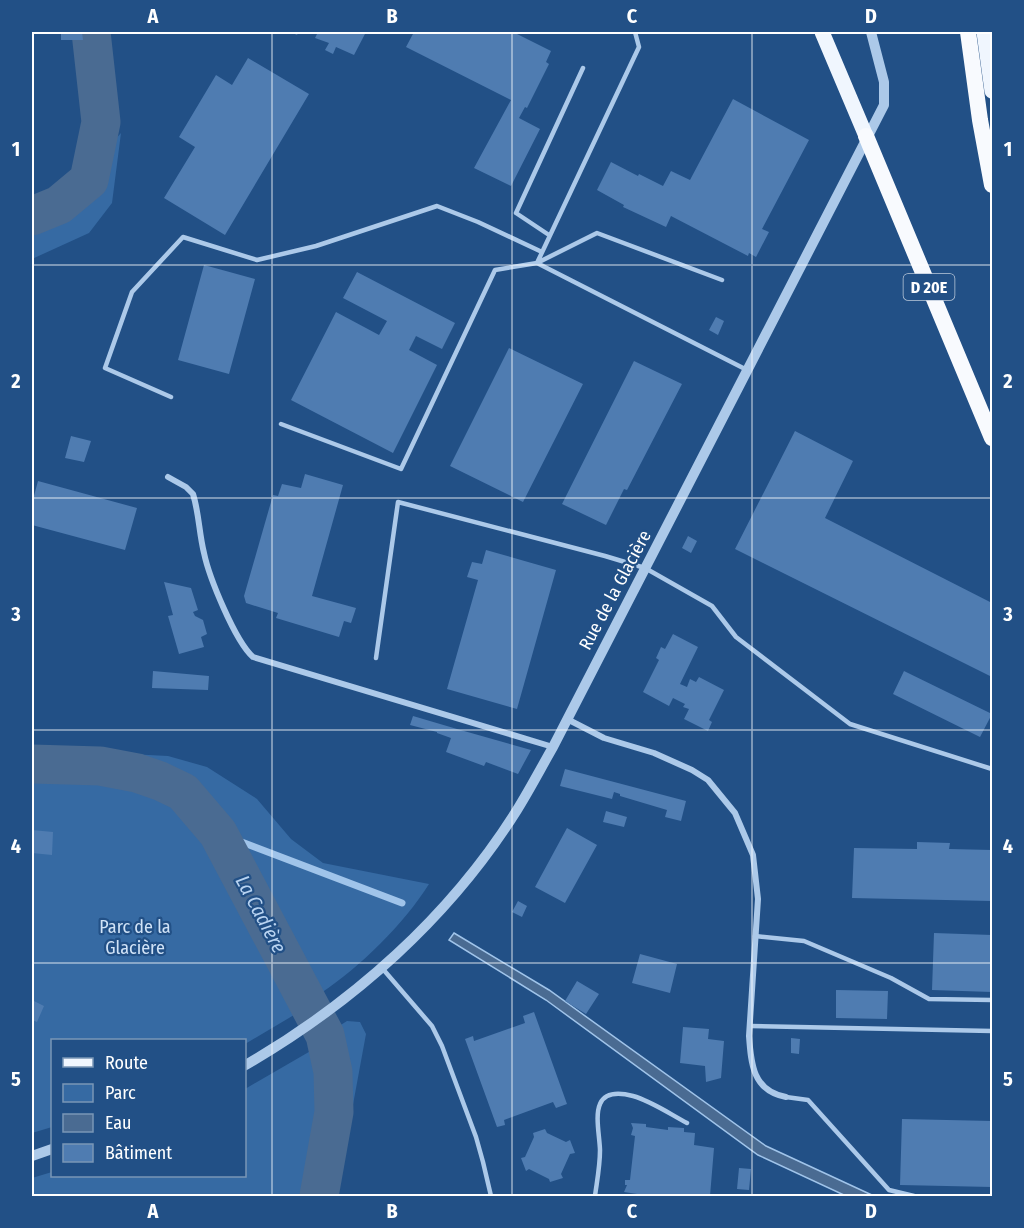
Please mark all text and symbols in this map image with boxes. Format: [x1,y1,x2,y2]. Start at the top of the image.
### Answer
text: A [147,4,160,28]
text: B [386,4,398,28]
text: C [627,4,638,28]
text: D [865,4,877,28]
text: 1 [12,137,20,161]
text: 1 [1004,137,1012,161]
road number: D 20E [904,274,954,300]
text: 2 [10,369,21,393]
text: 2 [1002,369,1013,393]
street label: Rue de la Glacière [574,526,656,654]
text: 3 [10,602,21,626]
text: 3 [1002,602,1013,626]
text: 4 [11,834,21,858]
text: 4 [1003,834,1013,858]
water label: La Cadière [231,871,292,957]
park label: Parc de la Glacière [99,916,171,959]
legend [51,1039,246,1177]
text: Route [105,1052,148,1074]
text: 5 [11,1067,21,1091]
text: 5 [1003,1067,1013,1091]
text: Parc [105,1082,136,1104]
text: Eau [105,1112,131,1134]
text: Bâtiment [105,1142,172,1164]
text: A [147,1199,160,1223]
text: B [386,1199,398,1223]
text: C [627,1199,638,1223]
text: D [865,1199,877,1223]

